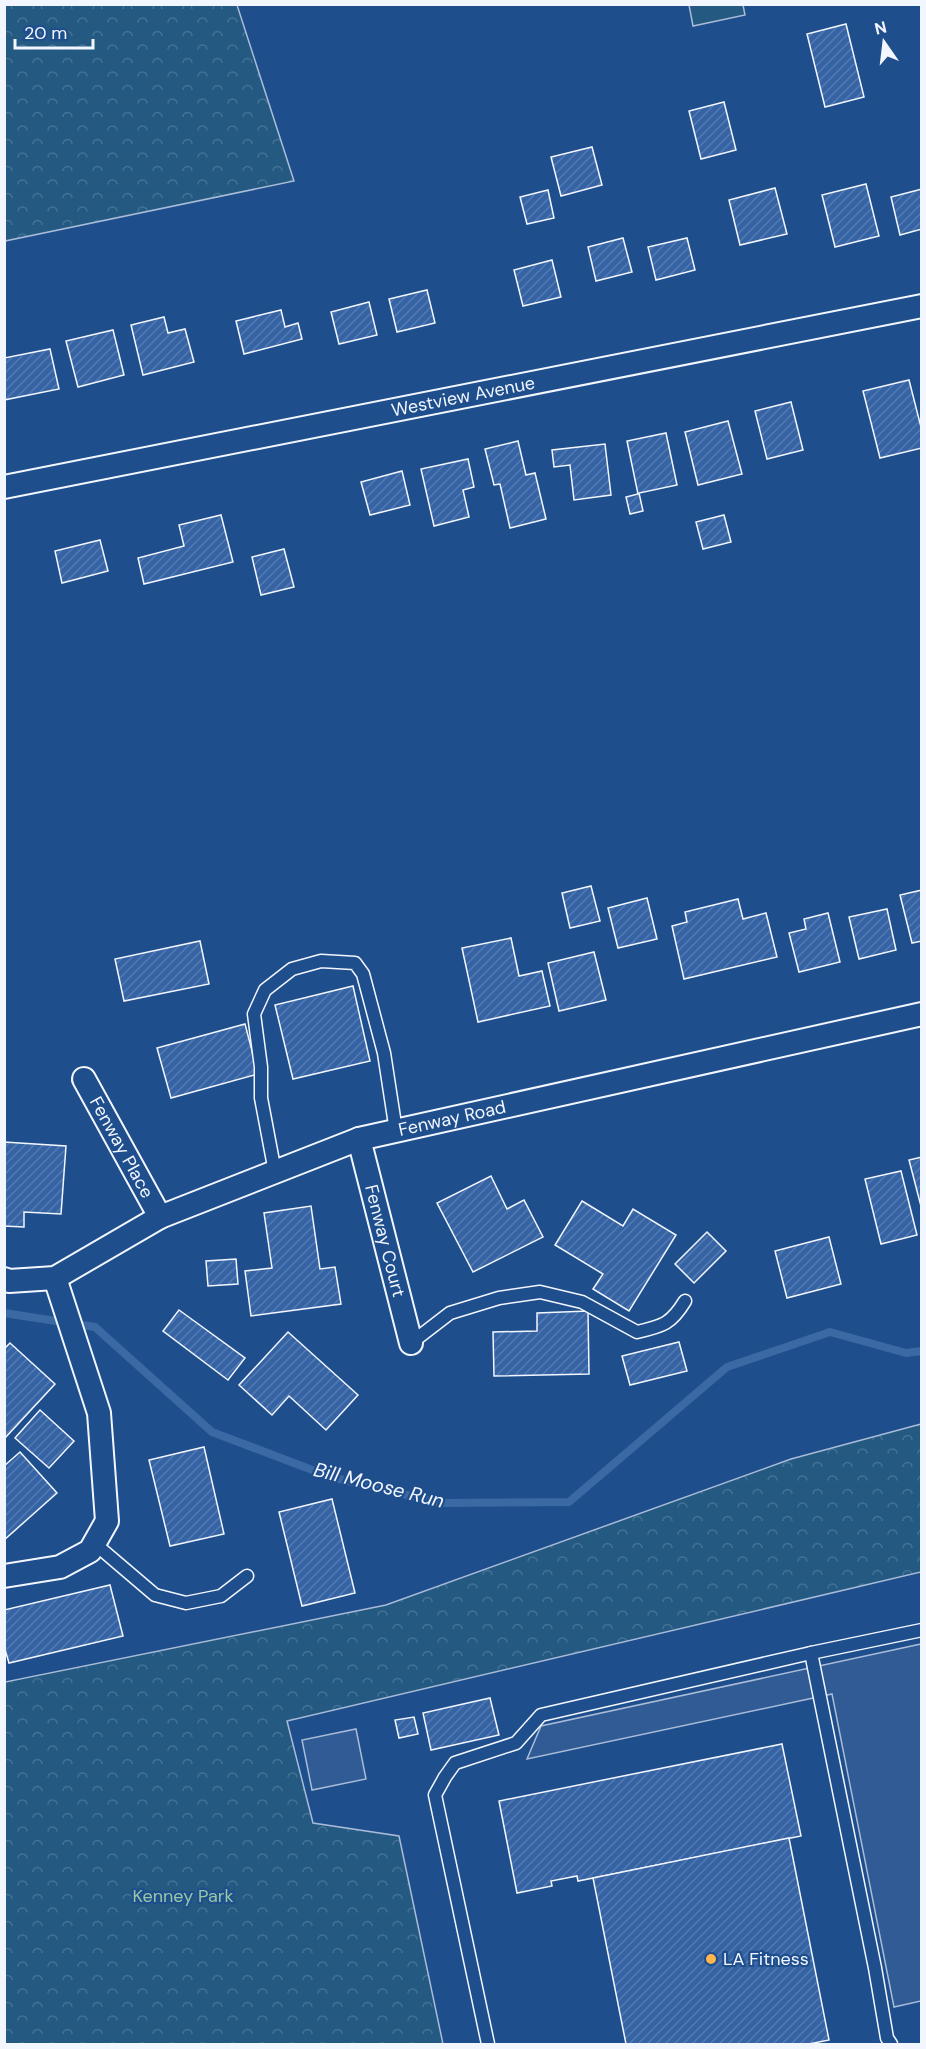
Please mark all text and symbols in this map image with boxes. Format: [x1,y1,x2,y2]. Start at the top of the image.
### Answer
scale bar [15,12,93,50]
north arrow [854,12,914,72]
text: N [872,16,889,40]
text: 20 m [24,21,67,45]
street label: Westview Avenue [389,371,537,422]
street label: Fenway Place [84,1092,159,1202]
street label: Fenway Road [396,1095,508,1142]
street label: Fenway Court [359,1182,411,1300]
water label: Bill Moose Run [311,1456,447,1514]
park label: Kenney Park [132,1884,234,1908]
place label: LA Fitness [723,1947,809,1971]
marker: LA Fitness [704,1952,718,1966]

